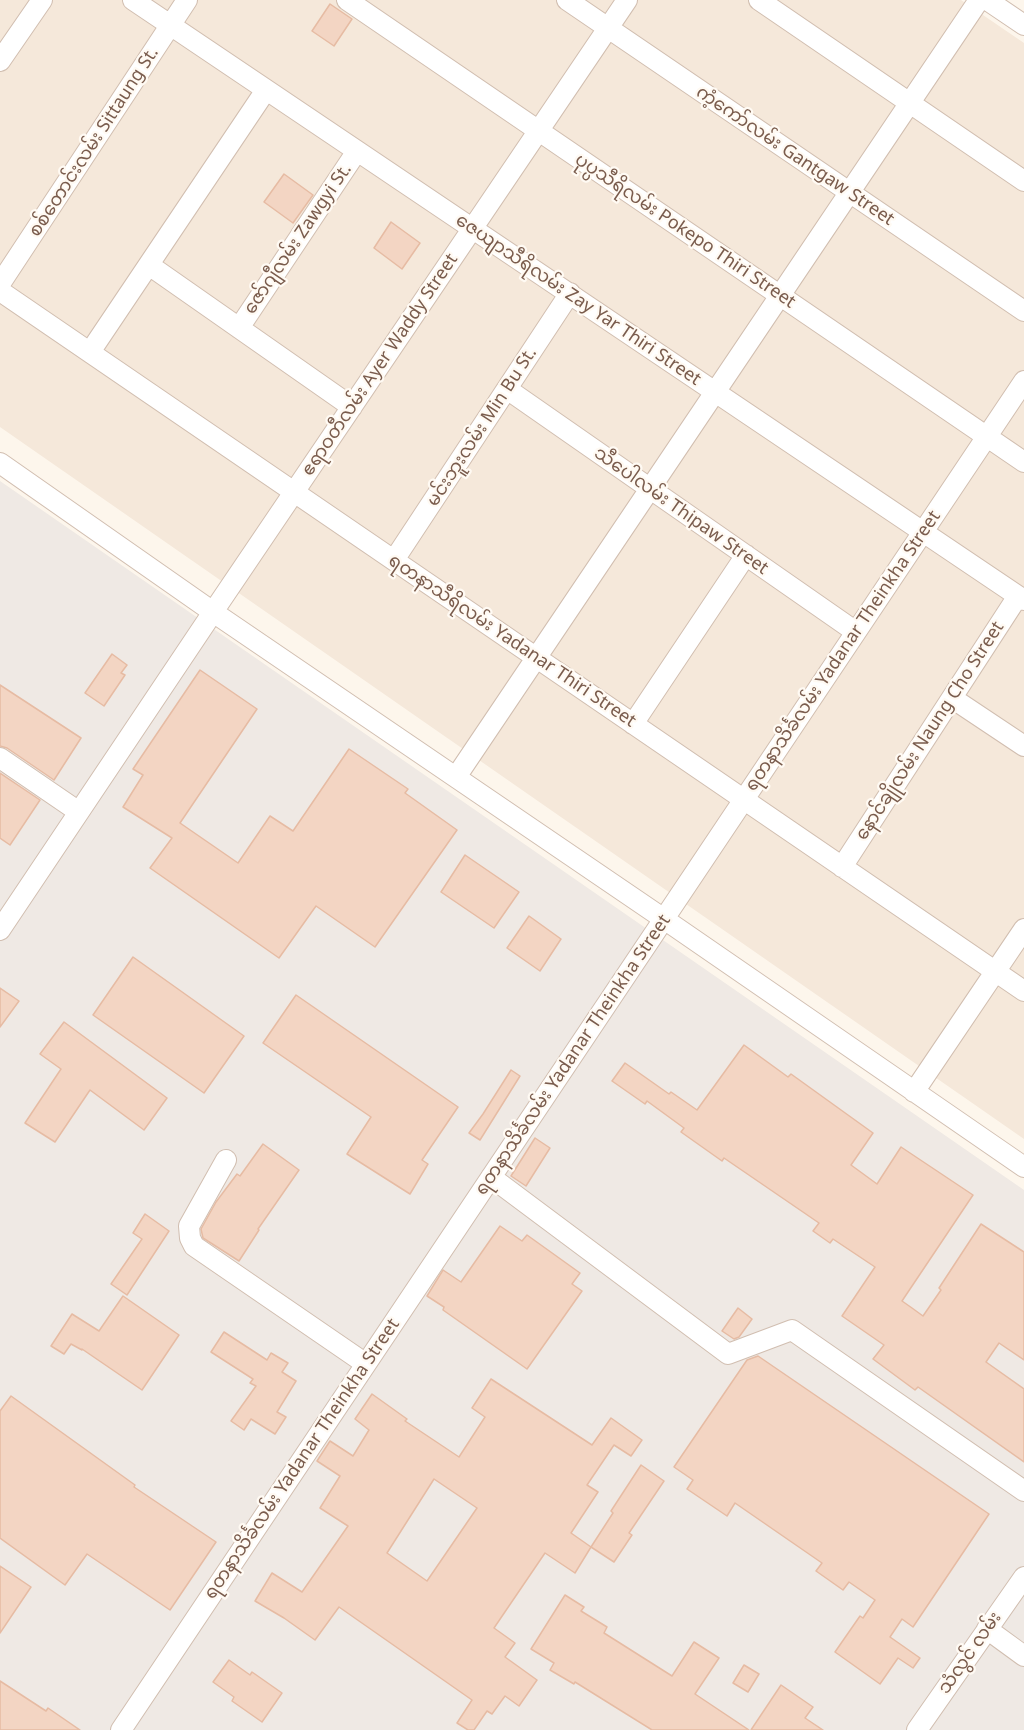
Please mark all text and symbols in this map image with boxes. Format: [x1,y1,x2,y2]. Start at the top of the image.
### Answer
street label: စစ်တောင်းလမ်း Sittaung St. [25,43,163,241]
street label: ကံ့ကော်လမ်း Gantgaw Street [692,82,898,230]
street label: ပုပ္ပသီရိလမ်း Pokepo Thiri Street [571,149,799,313]
street label: ဇော်ဂျီလမ်း Zawgyi St. [240,160,356,318]
street label: ဇေယျာသီရိလမ်း Zay Yar Thiri Street [451,210,705,390]
street label: ဧရာဝတီလမ်း Ayer Waddy Street [297,250,463,480]
street label: မင်းဘူးလမ်း Min Bu St. [422,343,542,511]
street label: သီပေါလမ်း Thipaw Street [590,443,772,579]
street label: ရတနာသိင်္ခလမ်း Yadanar Theinkha Street [741,507,945,795]
street label: ရတနာသီရိလမ်း Yadanar Thiri Street [384,550,640,732]
street label: နောင်ချိုလမ်း Naung Cho Street [851,618,1009,844]
street label: ရတနာသိင်္ခလမ်း Yadanar Theinkha Street [471,911,675,1199]
street label: ရတနာသိင်္ခလမ်း Yadanar Theinkha Street [200,1315,404,1603]
street label: သံလွင် လမ်း [934,1608,1006,1698]

